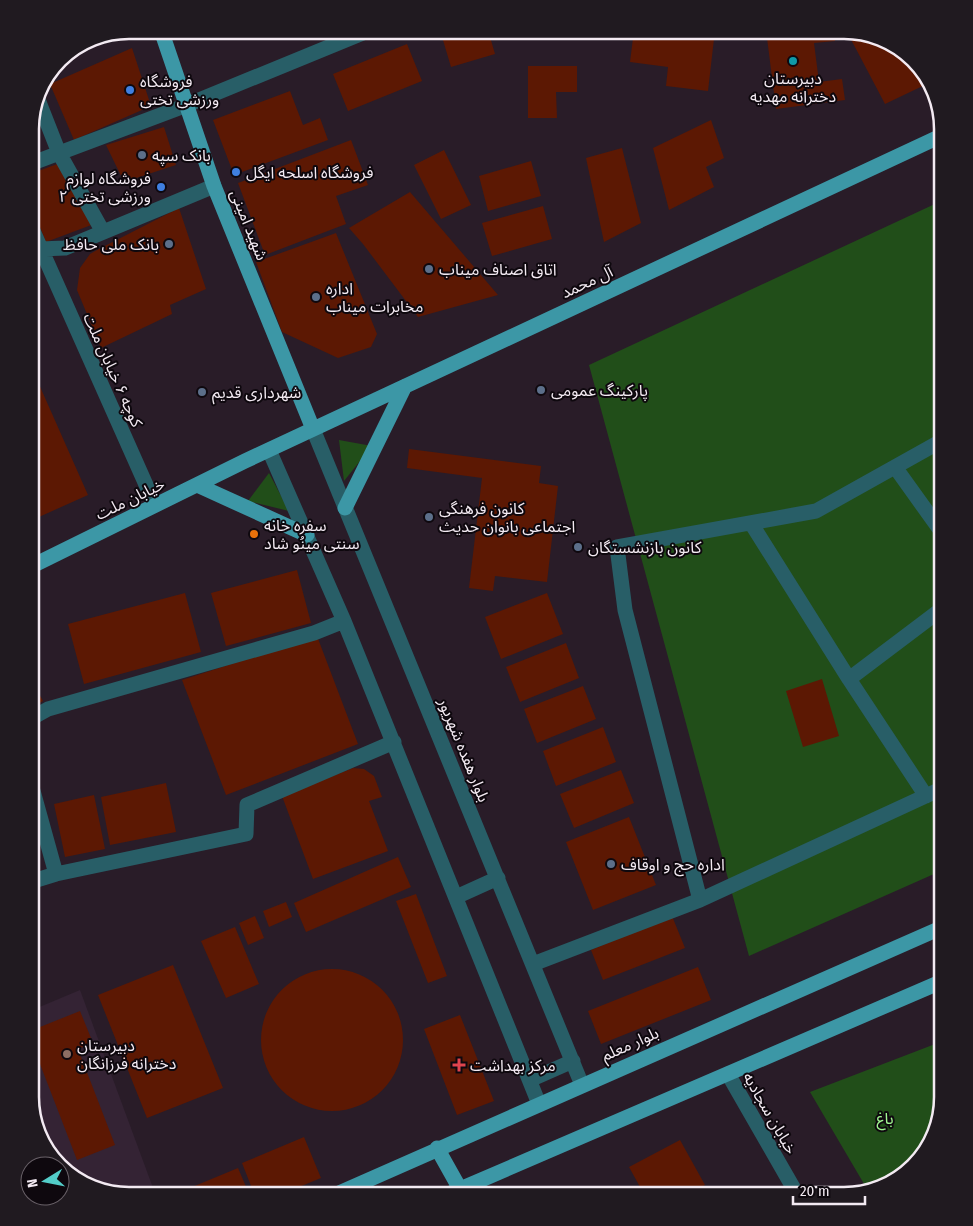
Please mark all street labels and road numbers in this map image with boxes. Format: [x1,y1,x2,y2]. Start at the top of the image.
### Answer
street label: شهید امینی [226,187,272,263]
street label: آل محمد [558,261,618,303]
street label: کوچه ۶ خیابان ملت [78,310,147,431]
street label: خیابان ملت [92,474,168,524]
street label: بلوار هفده شهریور [434,694,494,805]
street label: بلوار معلم [598,1023,663,1068]
street label: خیابان سجادیه [739,1069,801,1157]

